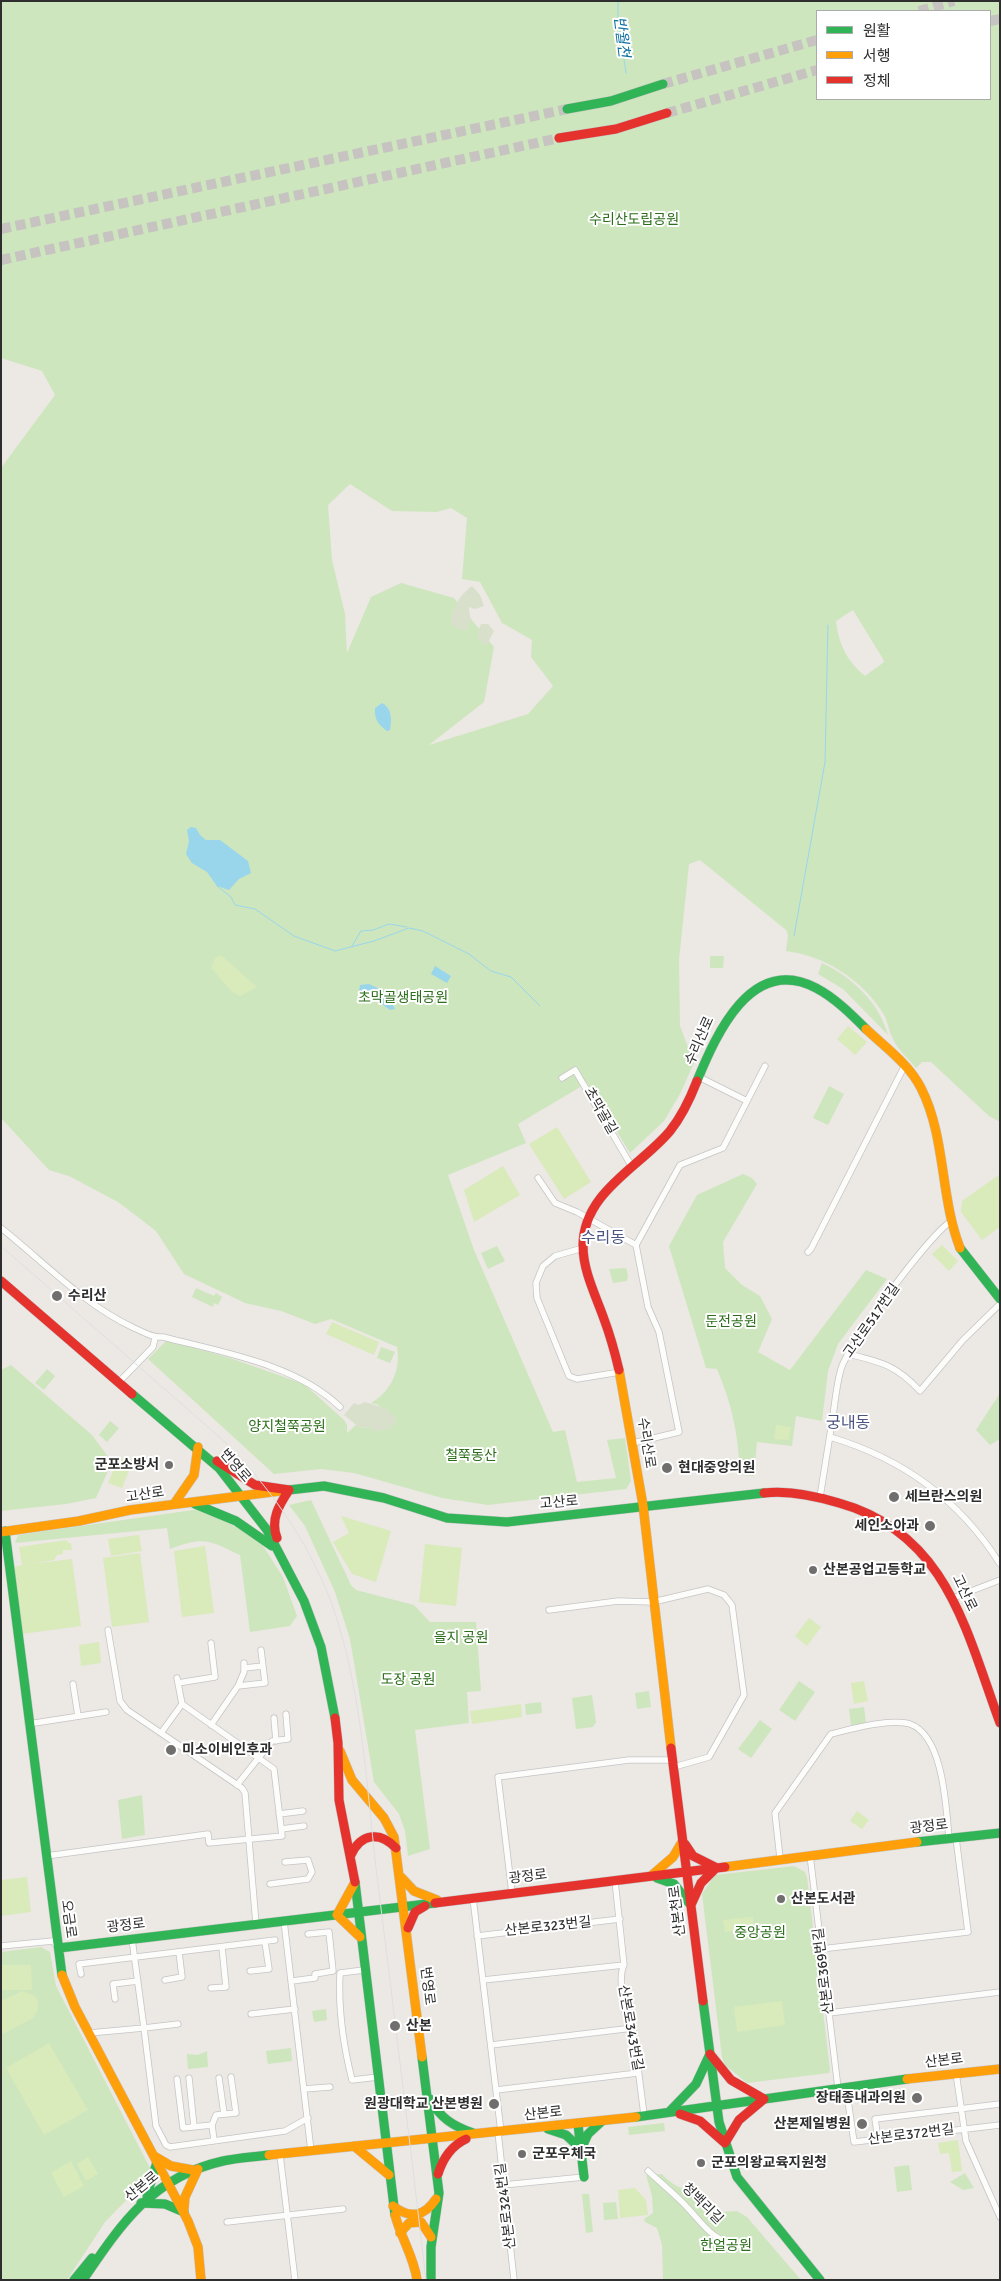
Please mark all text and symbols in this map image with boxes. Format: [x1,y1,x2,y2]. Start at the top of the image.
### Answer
legend [816,10,991,100]
water label: 반월천 [610,15,632,59]
text: 원활 [863,22,891,40]
text: 서행 [863,47,891,65]
text: 정체 [863,72,891,90]
park label: 수리산도립공원 [589,212,679,228]
park label: 초막골생태공원 [358,990,448,1006]
street label: 수리산로 [682,1014,718,1068]
street label: 초막골길 [580,1084,620,1138]
district label: 수리동 [581,1229,625,1249]
street label: 고산로517번길 [840,1281,904,1361]
place label: 수리산 [68,1288,107,1304]
marker: 수리산 [50,1289,64,1303]
park label: 둔전공원 [705,1314,757,1330]
district label: 궁내동 [826,1414,870,1434]
street label: 수리산로 [634,1416,658,1470]
park label: 양지철쭉공원 [248,1419,326,1435]
street label: 번영로 [216,1446,254,1486]
park label: 철쭉동산 [445,1448,497,1464]
place label: 군포소방서 [95,1457,159,1473]
marker: 군포소방서 [163,1459,175,1471]
place label: 현대중앙의원 [678,1460,755,1476]
marker: 현대중앙의원 [660,1461,674,1475]
street label: 고산로 [125,1484,165,1506]
place label: 세브란스의원 [905,1489,982,1505]
marker: 세브란스의원 [887,1490,901,1504]
street label: 고산로 [539,1493,579,1513]
place label: 세인소아과 [855,1518,919,1534]
marker: 세인소아과 [923,1519,937,1533]
place label: 산본공업고등학교 [823,1562,926,1578]
marker: 산본공업고등학교 [807,1564,819,1576]
street label: 고산로 [948,1572,980,1614]
park label: 을지 공원 [434,1630,488,1646]
park label: 도장 공원 [381,1672,435,1688]
place label: 미소이비인후과 [182,1742,272,1758]
marker: 미소이비인후과 [164,1743,178,1757]
street label: 광정로 [909,1816,949,1838]
street label: 광정로 [508,1866,548,1888]
street label: 산본천로 [667,1884,689,1938]
place label: 산본도서관 [791,1891,855,1907]
marker: 산본도서관 [775,1893,787,1905]
street label: 오금로 [57,1899,79,1939]
street label: 산본로323번길 [504,1914,592,1940]
street label: 광정로 [106,1915,146,1937]
park label: 중앙공원 [734,1925,786,1941]
street label: 산본로369번길 [810,1927,838,2015]
street label: 번영로 [416,1966,438,2006]
street label: 산본로343번길 [614,1984,646,2072]
place label: 산본 [406,2018,432,2034]
marker: 산본 [388,2019,402,2033]
street label: 산본로 [924,2050,964,2072]
place label: 장태종내과의원 [816,2090,906,2106]
marker: 장태종내과의원 [910,2091,924,2105]
place label: 원광대학교 산본병원 [364,2096,483,2112]
marker: 원광대학교 산본병원 [487,2097,501,2111]
street label: 산본로 [523,2104,563,2124]
place label: 산본제일병원 [774,2116,851,2132]
marker: 산본제일병원 [855,2117,869,2131]
street label: 산본로372번길 [867,2121,955,2149]
place label: 군포우체국 [532,2146,596,2162]
marker: 군포우체국 [516,2148,528,2160]
place label: 군포의왕교육지원청 [711,2155,827,2171]
marker: 군포의왕교육지원청 [695,2157,707,2169]
street label: 산본로324번길 [492,2162,520,2250]
street label: 산본로 [122,2168,162,2206]
street label: 청백리길 [678,2180,726,2228]
park label: 한얼공원 [700,2238,752,2254]

